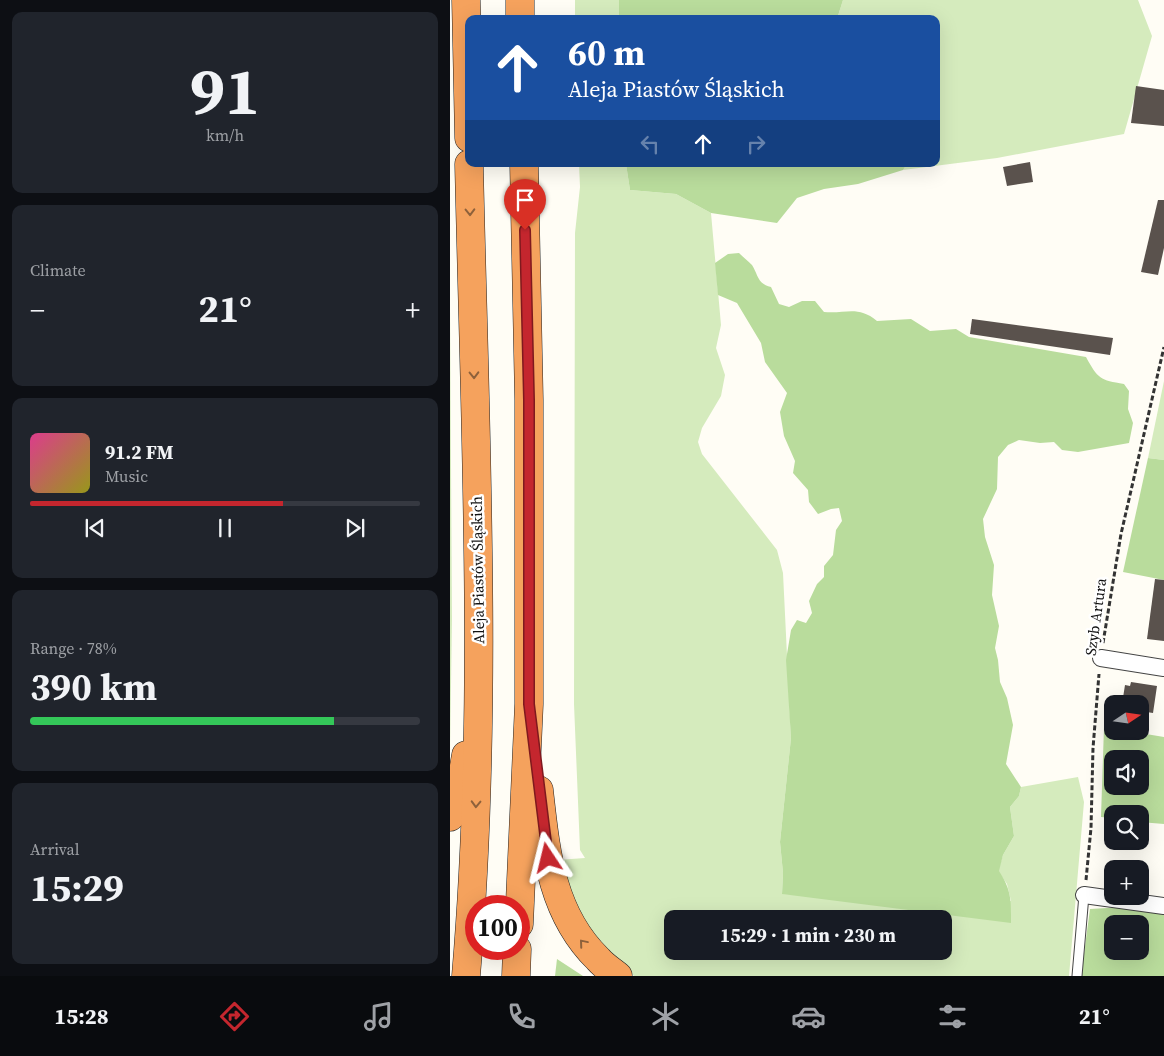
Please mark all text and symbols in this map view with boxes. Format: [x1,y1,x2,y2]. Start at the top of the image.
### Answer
text: 60 m [568,29,645,77]
icon: ahead [485,35,550,100]
text: 91 [190,47,260,136]
text: Aleja Piastów Śląskich [568,74,785,104]
text: km/h [206,124,244,146]
icon: left [636,130,664,158]
icon: ahead [689,130,717,158]
icon: right [742,130,770,158]
pin [504,179,546,230]
icon: arrive [511,186,539,214]
one-way arrow [465,209,476,217]
text: Climate [30,259,86,281]
text: 21° [198,283,252,335]
text: − [30,291,45,329]
text: + [405,291,420,329]
one-way arrow [469,372,479,379]
text: 91.2 FM [105,439,174,465]
text: Music [105,465,148,487]
street label: Aleja Piastów Śląskich [466,496,489,644]
icon: previous [81,514,109,542]
icon: pause [211,514,239,542]
icon: next [341,514,369,542]
street label: Szyb Artura [1080,576,1111,657]
text: Range · 78% [30,637,117,659]
text: 390 km [30,661,157,713]
north arrow [1104,695,1149,740]
map controls [1104,695,1149,960]
button: sound [1104,750,1149,795]
one-way arrow [471,800,482,808]
button: search [1104,805,1149,850]
position arrow [521,831,573,883]
text: Arrival [30,838,79,860]
button: + [1104,860,1149,905]
text: 15:29 [30,862,124,914]
speed limit sign: 100 [465,895,530,960]
button: − [1104,915,1149,960]
text: 15:29 · 1 min · 230 m [720,922,896,948]
one-way arrow [580,939,589,948]
icon: directions [217,999,252,1034]
icon: music [361,999,396,1034]
icon: phone [504,999,539,1034]
icon: climate [648,999,683,1034]
icon: car [791,999,826,1034]
icon: filters [935,999,970,1034]
text: 15:28 [54,1001,109,1031]
text: 21° [1079,1001,1110,1031]

